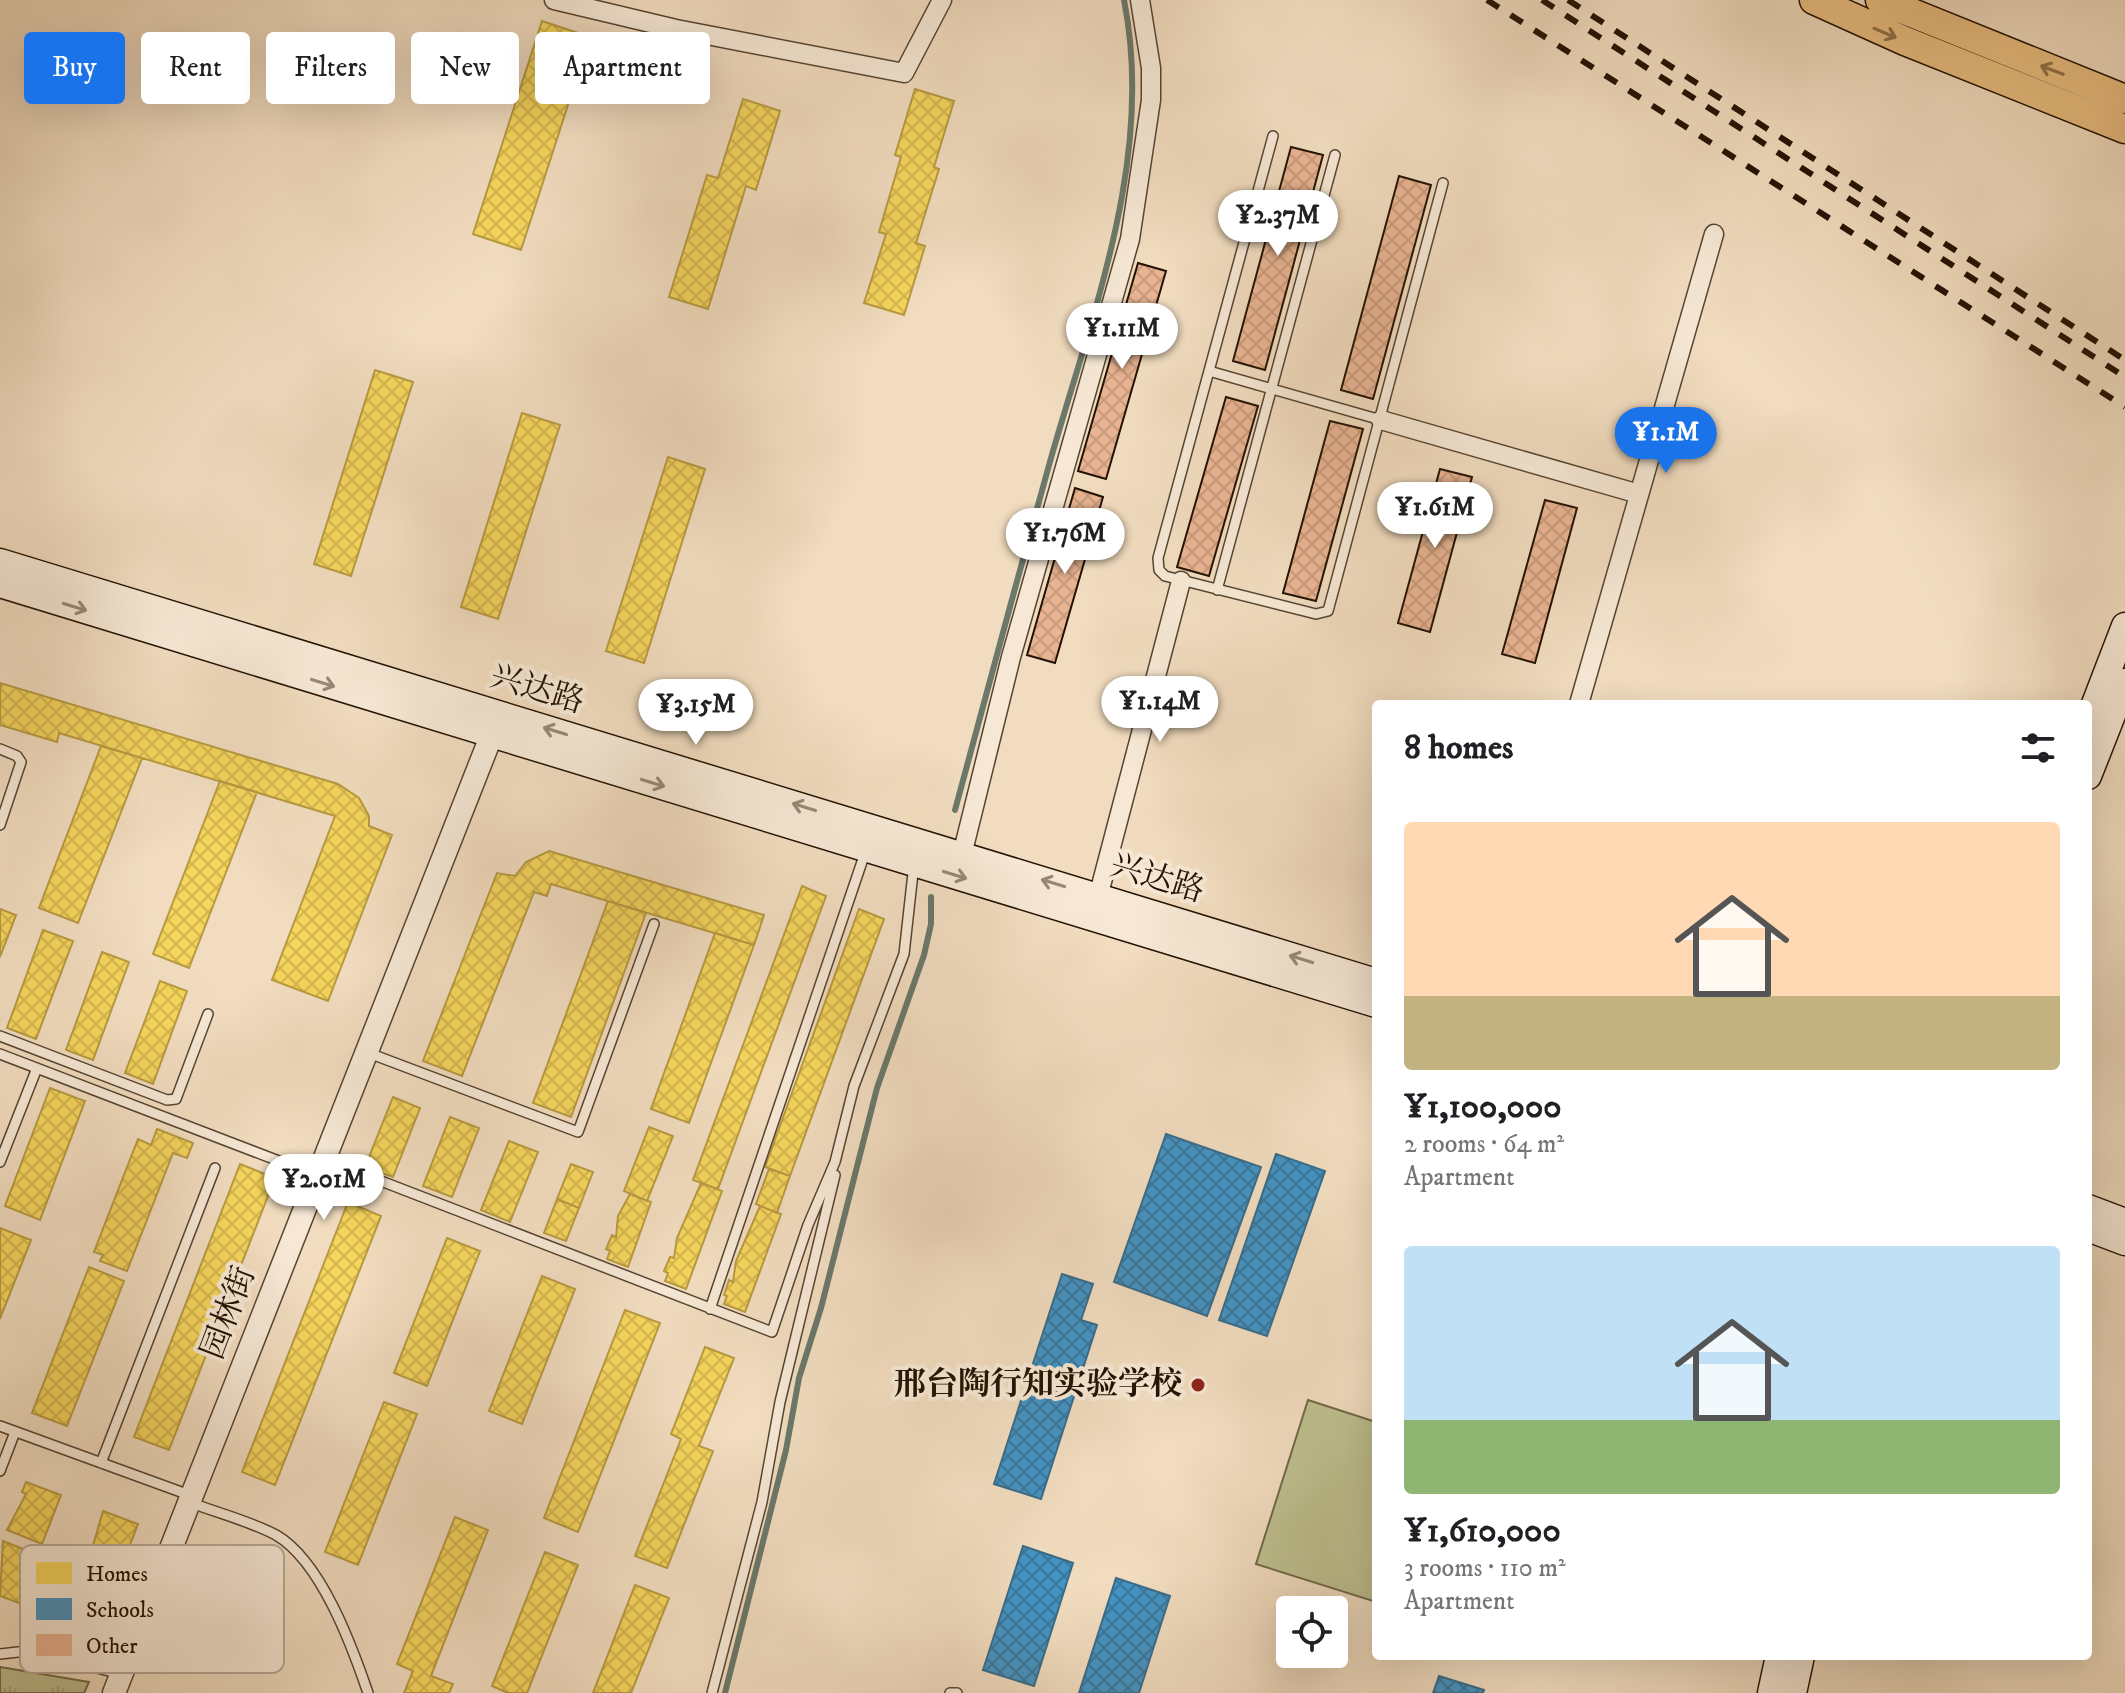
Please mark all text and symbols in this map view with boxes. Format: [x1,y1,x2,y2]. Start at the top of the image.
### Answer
one-way arrow [1872,26,1897,41]
chip: Buy [24,32,125,104]
chip: Rent [141,32,250,104]
chip: Filters [266,32,395,104]
chip: New [411,32,519,104]
chip: Apartment [535,32,710,104]
one-way arrow [2040,62,2065,76]
pin: ¥2.37M [1213,190,1343,258]
text: ¥2.37M [1236,199,1320,232]
pin: ¥1.11M [1057,303,1187,371]
text: ¥1.11M [1084,312,1160,345]
pin: ¥1.1M [1610,407,1722,475]
text: ¥1.1M [1633,416,1699,449]
pin: ¥1.61M [1370,482,1500,550]
text: ¥1.61M [1395,491,1475,524]
pin: ¥1.76M [1000,508,1130,576]
text: ¥1.76M [1024,517,1106,550]
one-way arrow [61,600,87,615]
street label: 兴达路 [485,657,589,723]
one-way arrow [310,676,336,691]
pin: ¥1.14M [1095,676,1225,744]
pin: ¥3.15M [631,679,761,747]
text: ¥1.14M [1119,685,1201,718]
text: ¥3.15M [656,688,736,721]
one-way arrow [543,723,569,738]
icon: filters [2016,726,2060,770]
text: 8 homes [1404,727,1513,769]
one-way arrow [639,776,665,791]
one-way arrow [792,799,818,814]
street label: 兴达路 [1105,846,1209,912]
one-way arrow [941,868,967,883]
icon: home [1660,874,1804,1018]
one-way arrow [1040,875,1066,890]
one-way arrow [1289,951,1315,966]
text: ¥1,100,000 [1404,1086,1561,1128]
text: 2 rooms · 64 m² [1404,1128,1564,1161]
pin: ¥2.01M [259,1154,389,1222]
text: Apartment [1404,1161,1515,1194]
text: ¥2.01M [282,1163,366,1196]
street label: 园林街 [193,1261,265,1365]
icon: home [1660,1298,1804,1442]
place label: 邢台陶行知实验学校 [894,1365,1182,1405]
marker: 邢台陶行知实验学校 [1189,1376,1207,1394]
text: ¥1,610,000 [1404,1510,1561,1552]
legend [20,1545,284,1673]
text: 3 rooms · 110 m² [1404,1552,1566,1585]
text: Homes [86,1561,148,1588]
text: Apartment [1404,1585,1515,1618]
map controls [1276,1596,1348,1668]
button: locate [1276,1596,1348,1668]
text: Schools [86,1597,154,1624]
text: Other [86,1633,138,1660]

